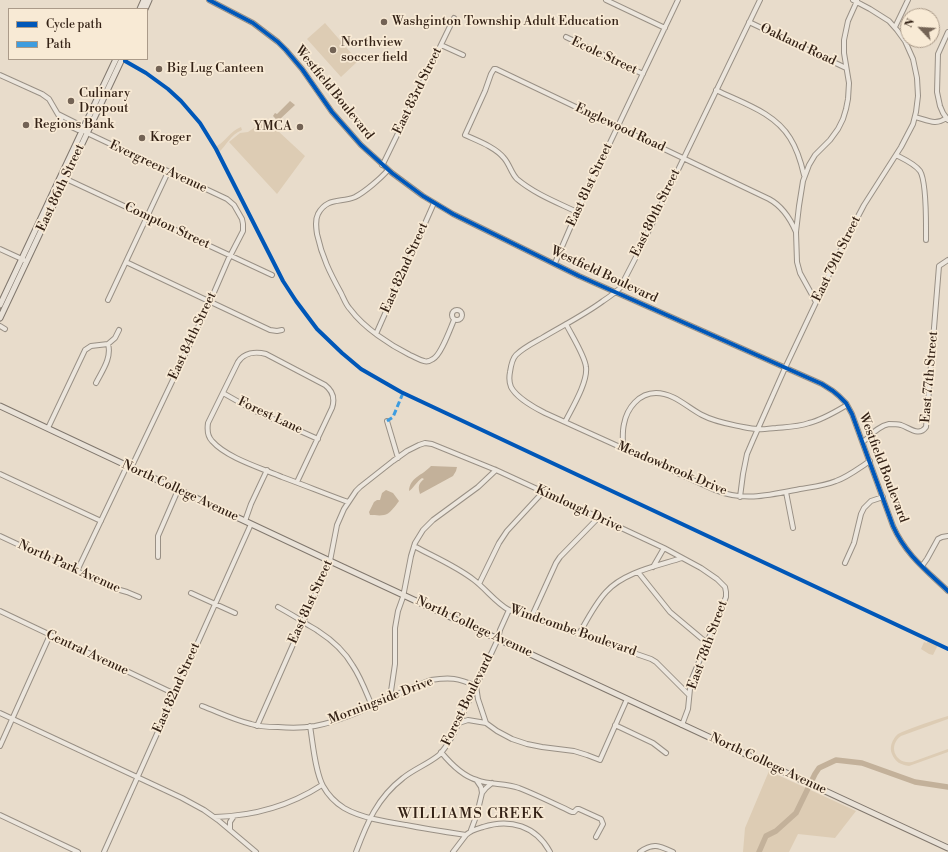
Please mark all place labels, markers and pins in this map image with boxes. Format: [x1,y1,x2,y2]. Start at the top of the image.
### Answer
place label: Washginton Township Adult Education [392,14,619,30]
marker: Washginton Township Adult Education [379,17,389,27]
place label: Northview soccer field [341,35,408,66]
marker: Northview soccer field [328,45,338,55]
place label: Big Lug Canteen [167,61,264,77]
marker: Big Lug Canteen [154,64,164,74]
place label: Culinary Dropout [79,86,130,117]
marker: Culinary Dropout [66,96,76,106]
place label: Regions Bank [34,117,114,133]
place label: YMCA [254,119,292,135]
marker: Regions Bank [21,120,31,130]
marker: YMCA [295,122,305,132]
place label: Kroger [150,130,191,146]
marker: Kroger [137,133,147,143]

